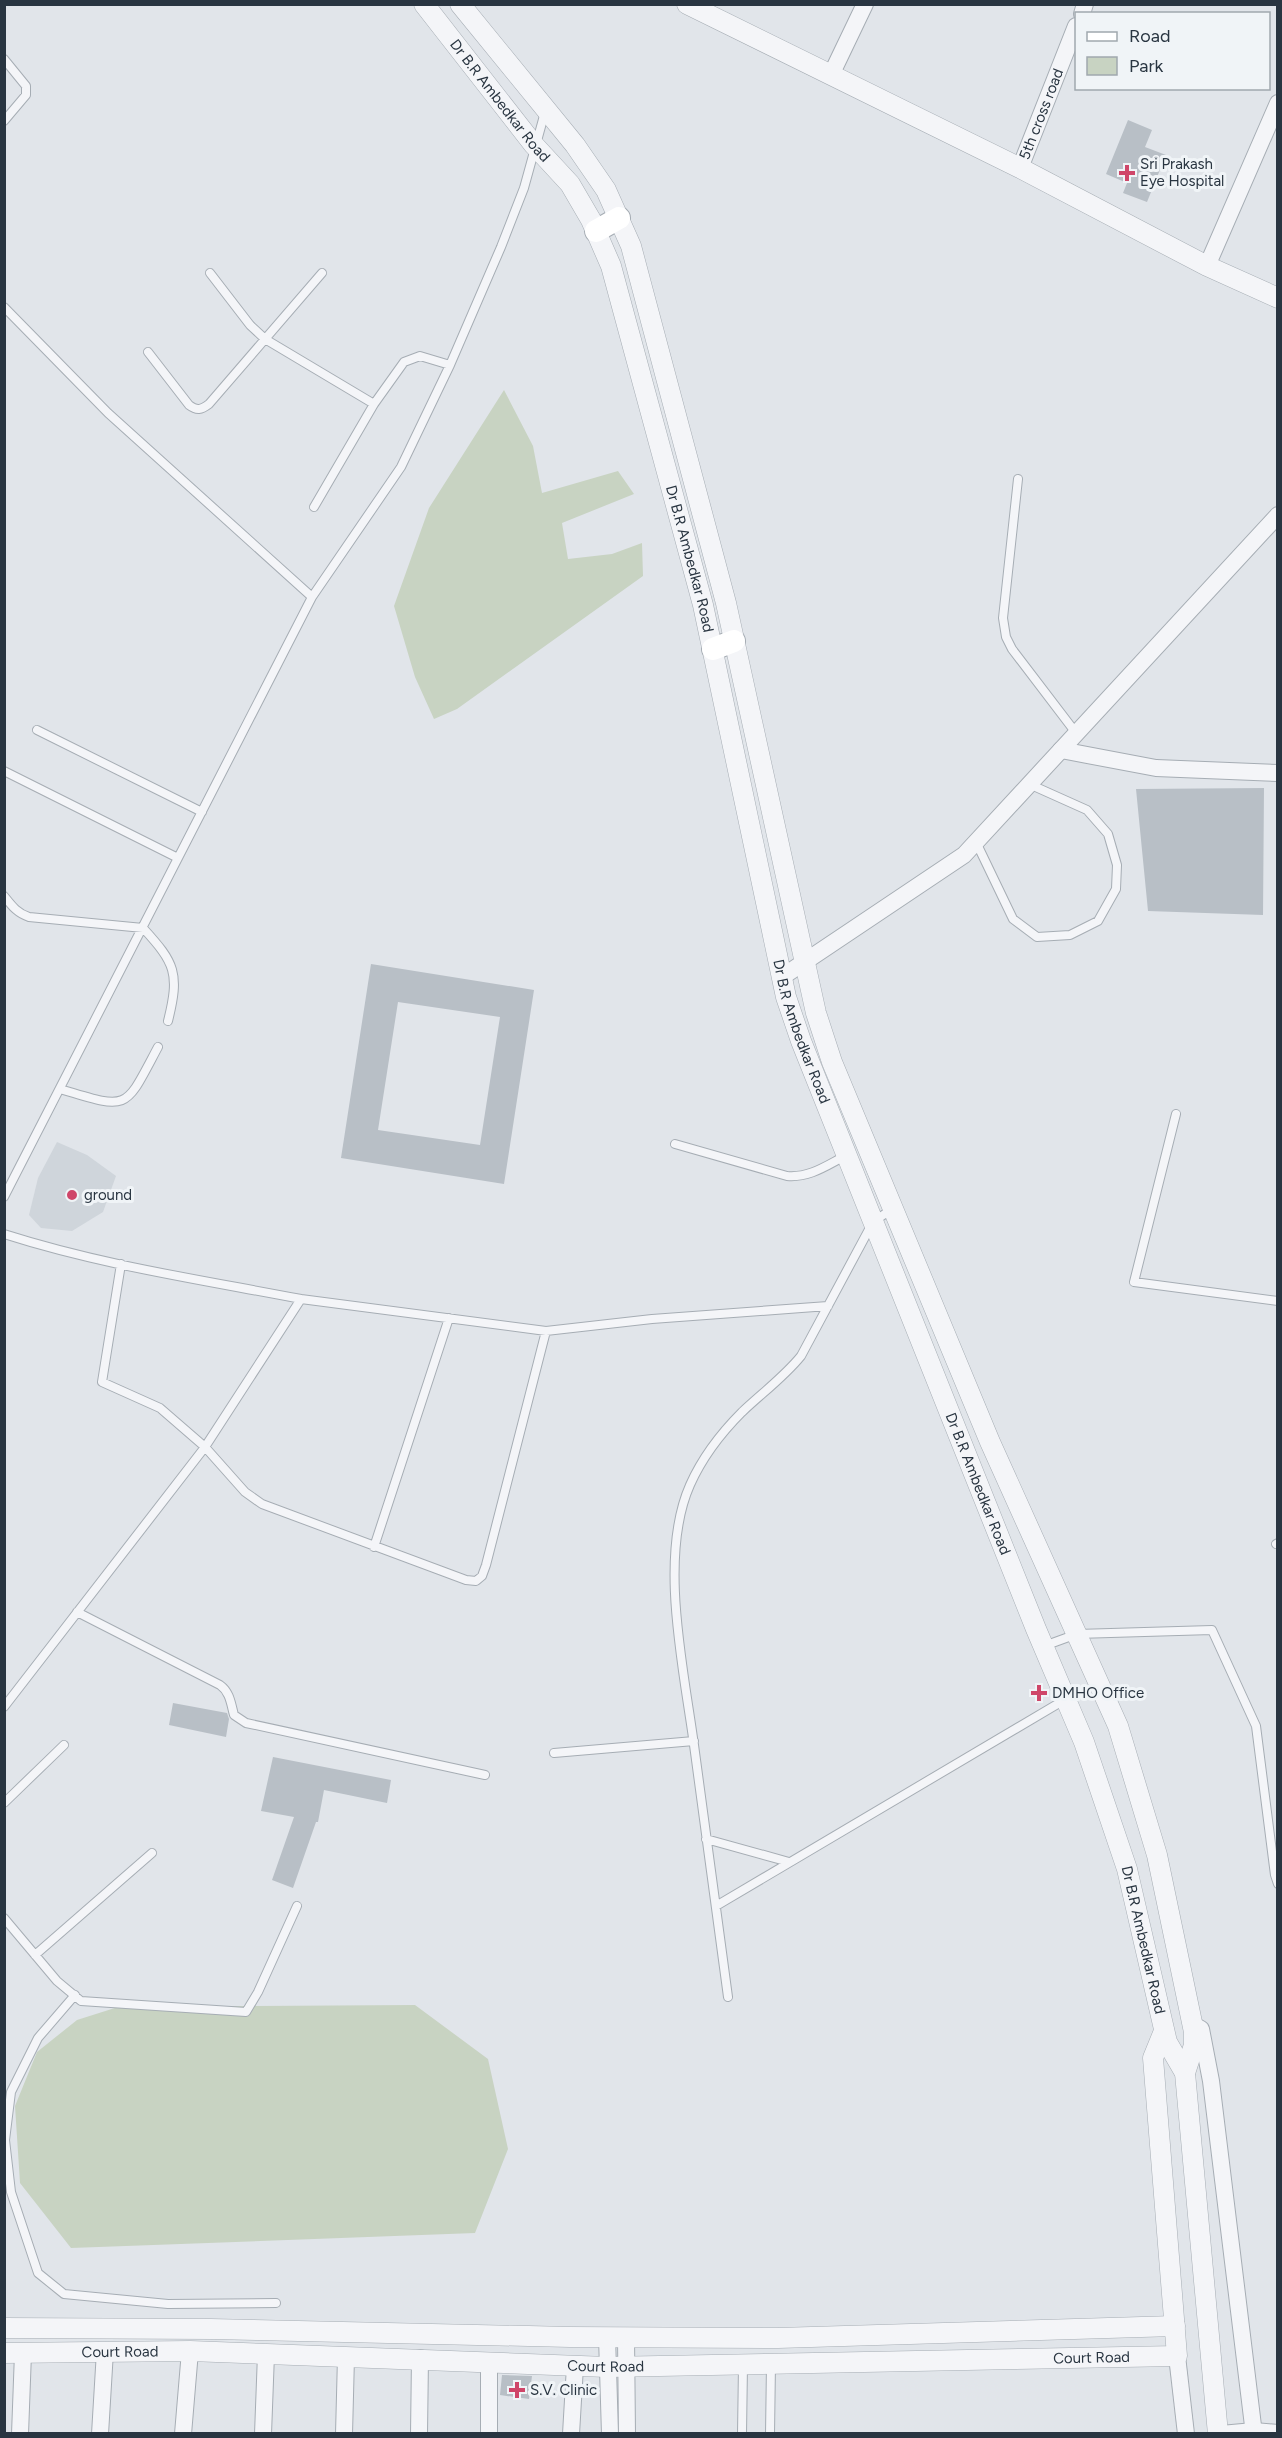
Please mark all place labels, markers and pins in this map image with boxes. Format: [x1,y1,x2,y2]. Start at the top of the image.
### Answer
place label: Sri Prakash Eye Hospital [1140,155,1224,190]
marker: Sri Prakash Eye Hospital [1118,164,1136,182]
place label: ground [84,1186,132,1204]
marker: ground [65,1188,79,1202]
marker: DMHO Office [1030,1684,1048,1702]
place label: DMHO Office [1052,1684,1144,1702]
marker: S.V. Clinic [508,2381,526,2399]
place label: S.V. Clinic [530,2381,597,2399]

